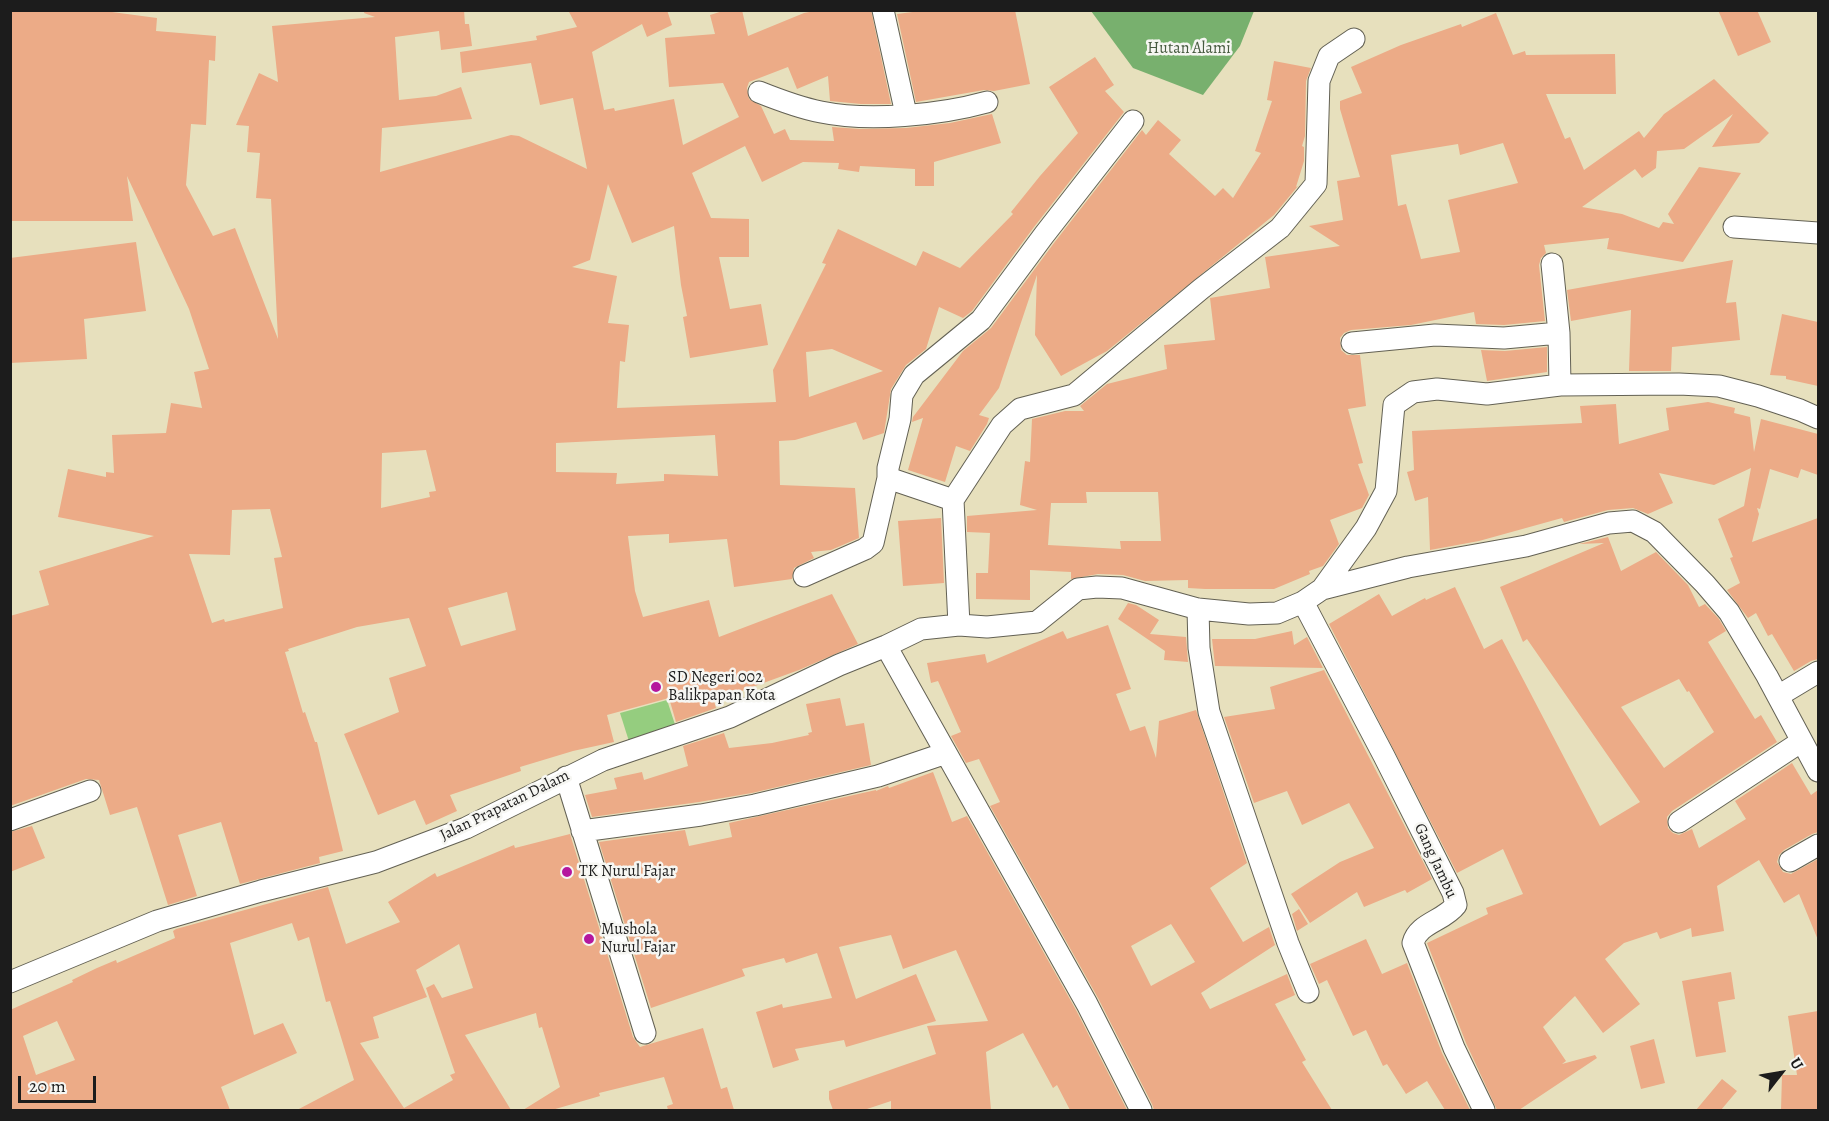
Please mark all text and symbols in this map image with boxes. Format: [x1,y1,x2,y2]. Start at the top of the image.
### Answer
park label: Hutan Alami [1147,39,1231,59]
place label: SD Negeri 002 Balikpapan Kota [668,668,775,706]
marker: SD Negeri 002 Balikpapan Kota [649,680,663,694]
street label: Jalan Prapatan Dalam [437,766,573,846]
street label: Gang Jambu [1409,821,1461,901]
place label: TK Nurul Fajar [579,862,676,882]
marker: TK Nurul Fajar [560,865,574,879]
place label: Mushola Nurul Fajar [601,920,676,958]
marker: Mushola Nurul Fajar [582,932,596,946]
north arrow [1751,1043,1811,1103]
text: U [1784,1054,1809,1074]
scale bar [21,1064,99,1102]
text: 20 m [29,1074,66,1098]

